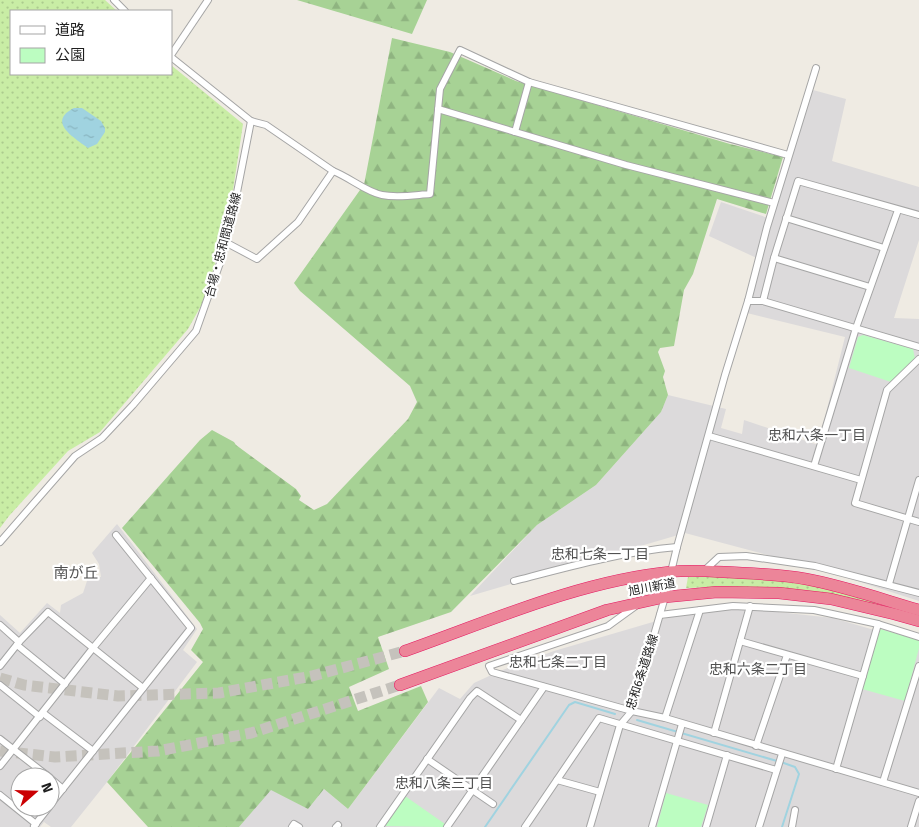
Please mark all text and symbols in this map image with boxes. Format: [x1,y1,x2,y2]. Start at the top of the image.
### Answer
legend [10,10,172,75]
text: 道路 [55,21,85,39]
text: 公園 [55,46,85,64]
street label: 台場・忠和間道路線 [202,191,244,299]
district label: 忠和六条一丁目 [768,427,866,444]
district label: 忠和七条一丁目 [551,546,649,563]
district label: 南が丘 [53,564,99,582]
street label: 旭川新道 [627,576,677,598]
street label: 忠和6条道路線 [623,633,661,711]
district label: 忠和七条二丁目 [509,654,607,671]
district label: 忠和六条二丁目 [709,661,807,678]
north arrow [10,767,60,817]
district label: 忠和八条三丁目 [395,775,493,792]
text: N [37,780,56,795]

